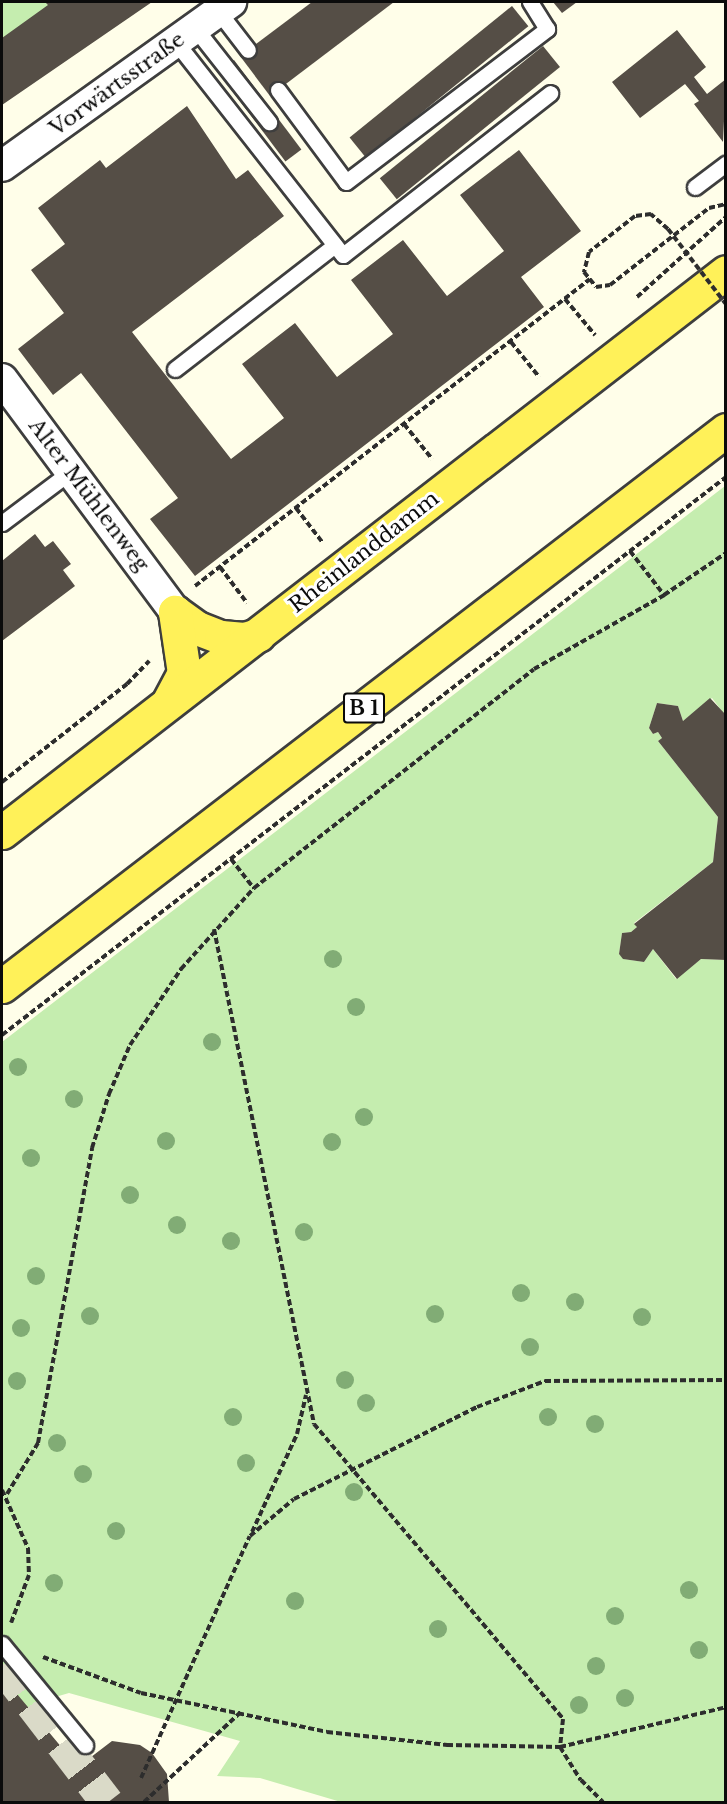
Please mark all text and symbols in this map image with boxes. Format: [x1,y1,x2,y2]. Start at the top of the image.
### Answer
street label: Vorwärtsstraße [45,27,189,141]
street label: Alter Mühlenweg [23,414,155,576]
street label: Rheinlanddamm [284,486,444,618]
road number: B 1 [343,691,385,725]

